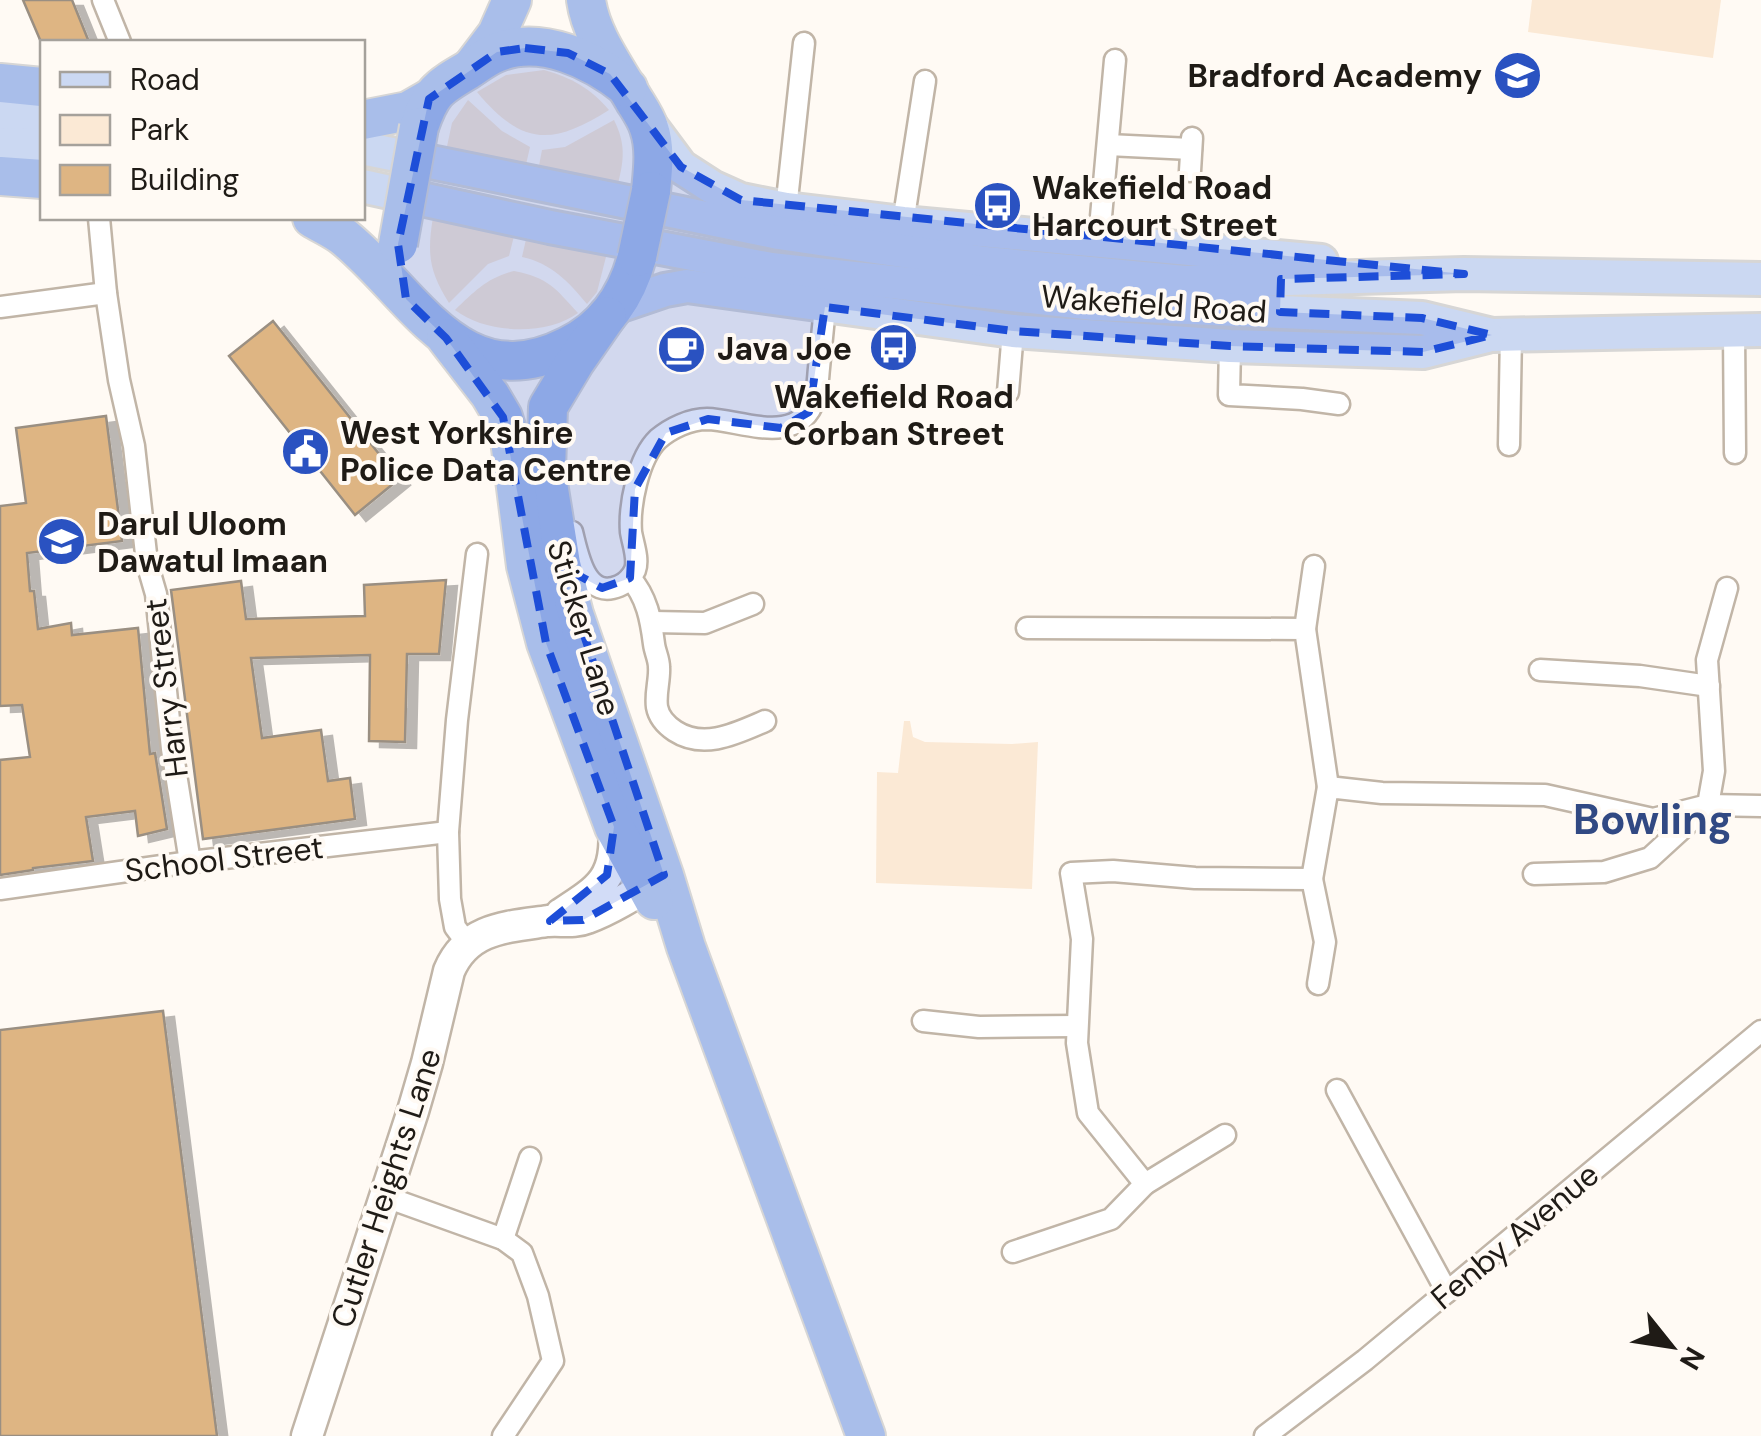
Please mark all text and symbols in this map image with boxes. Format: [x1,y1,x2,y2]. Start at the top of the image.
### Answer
legend [40,40,365,220]
school or university icon: Bradford Academy [1491,50,1543,102]
place label: Bradford Academy [1187,55,1482,97]
text: Road [130,60,200,99]
text: Park [130,110,189,149]
text: Building [130,160,239,199]
place label: Wakefield Road Harcourt Street [1032,167,1278,246]
bus stop icon: Wakefield Road Harcourt Street [971,180,1023,232]
street label: Wakefield Road [1040,275,1268,333]
bus stop icon: Wakefield Road Corban Street [868,321,920,373]
cafe icon: Java Joe [656,323,708,375]
place label: Java Joe [717,328,852,370]
place label: Wakefield Road Corban Street [774,376,1014,455]
place label: West Yorkshire Police Data Centre [340,412,632,491]
public building icon: West Yorkshire Police Data Centre [279,425,331,477]
place label: Darul Uloom Dawatul Imaan [97,503,328,582]
school or university icon: Darul Uloom Dawatul Imaan [36,516,88,568]
street label: Sticker Lane [537,535,631,721]
street label: Harry Street [134,596,198,780]
district label: Bowling [1573,792,1733,847]
street label: School Street [122,826,326,892]
street label: Cutler Heights Lane [321,1043,451,1333]
street label: Fenby Avenue [1422,1153,1608,1319]
north arrow [1621,1296,1721,1396]
text: N [1671,1340,1713,1376]

